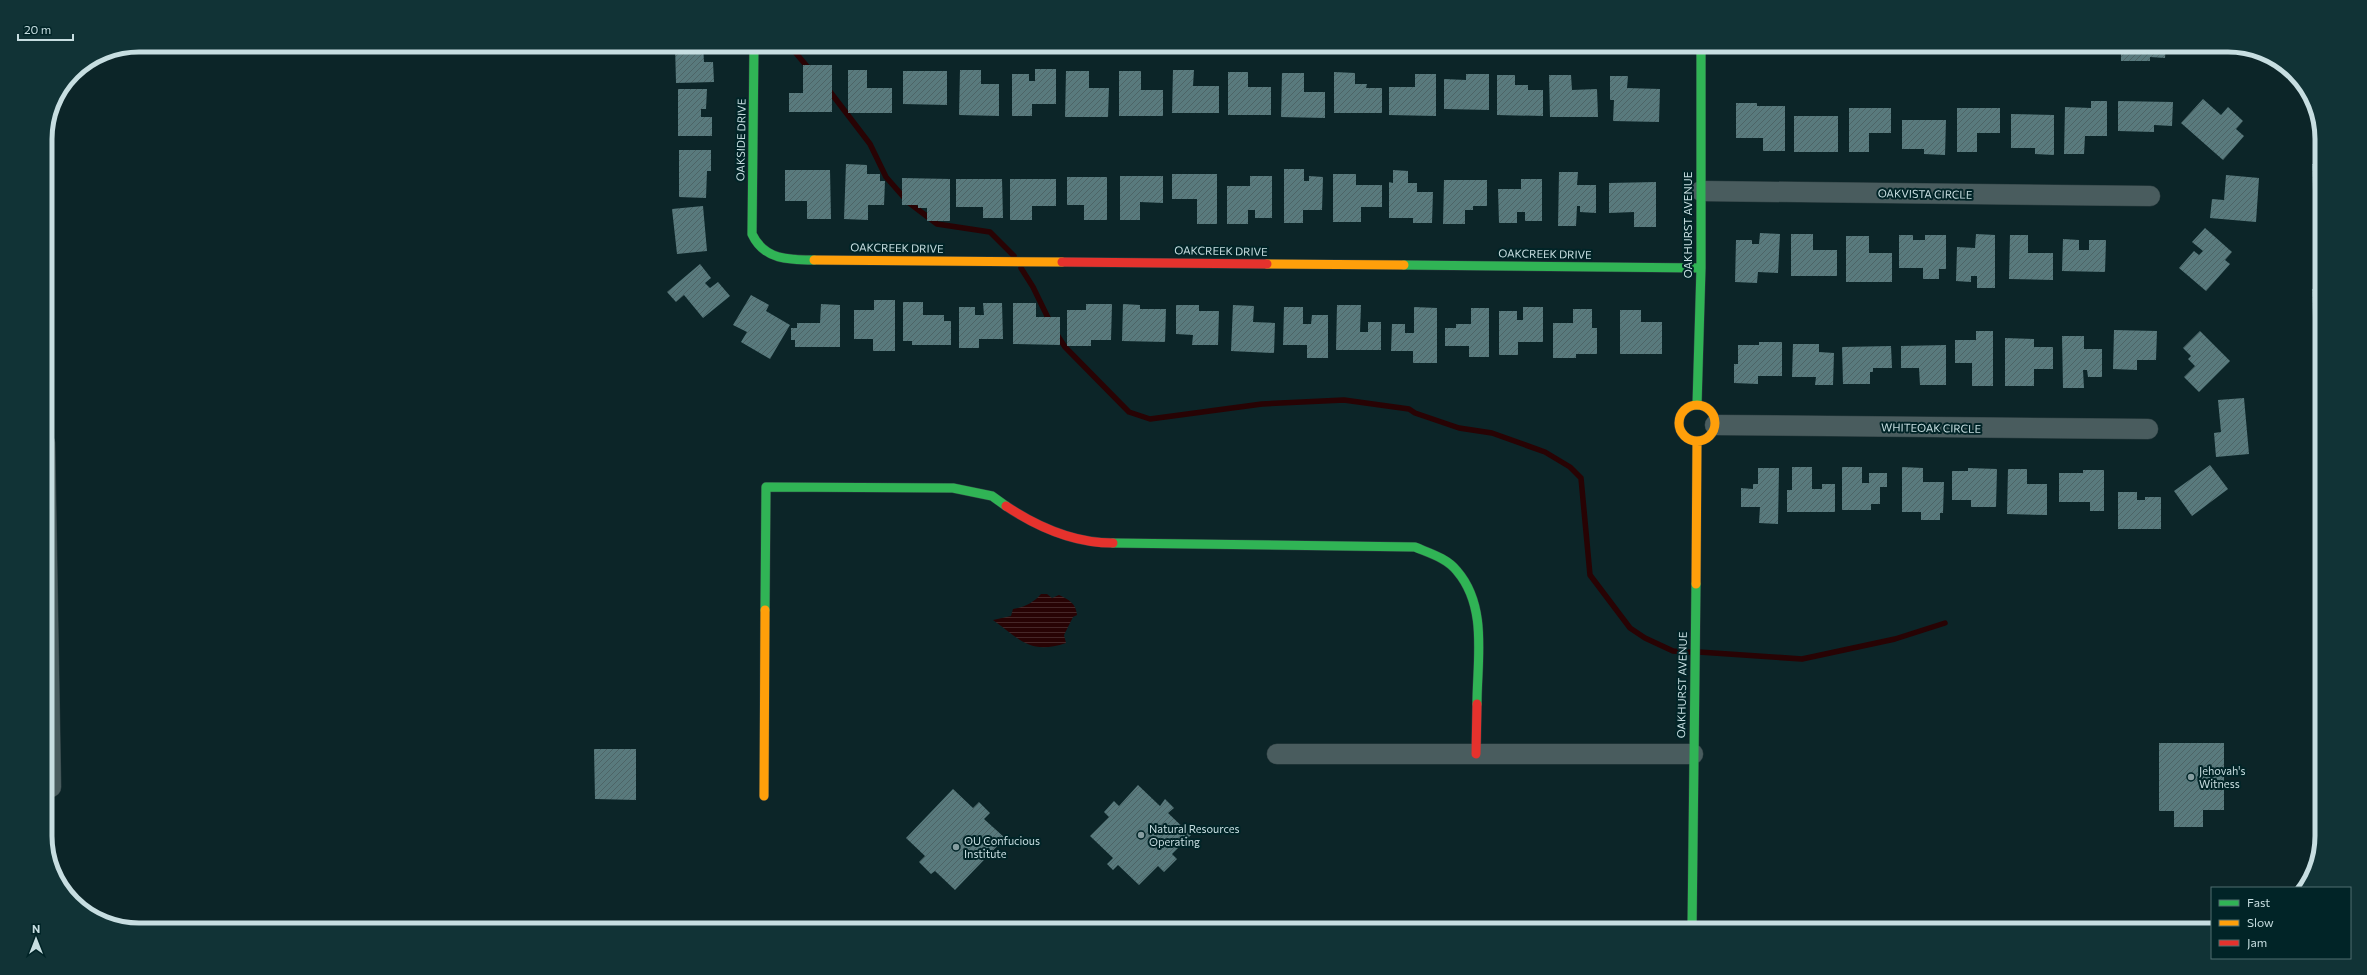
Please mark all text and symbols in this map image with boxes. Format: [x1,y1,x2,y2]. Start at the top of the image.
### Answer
scale bar [18,16,73,42]
text: 20 m [24,22,51,36]
street label: OAKSIDE DRIVE [733,99,748,181]
street label: OAKHURST AVENUE [1681,172,1694,278]
street label: OAKVISTA CIRCLE [1878,186,1972,201]
street label: OAKCREEK DRIVE [850,240,944,255]
street label: OAKCREEK DRIVE [1174,243,1268,258]
street label: OAKCREEK DRIVE [1498,246,1592,261]
street label: WHITEOAK CIRCLE [1881,420,1981,435]
street label: OAKHURST AVENUE [1674,632,1689,738]
place label: Jehovah's Witness [2199,764,2246,790]
marker: Jehovah's Witness [2186,772,2196,782]
place label: Natural Resources Operating [1149,822,1240,848]
marker: Natural Resources Operating [1136,830,1146,840]
place label: OU Confucious Institute [964,834,1040,860]
marker: OU Confucious Institute [951,842,961,852]
legend [2211,887,2351,959]
text: Fast [2247,895,2270,909]
text: Slow [2247,915,2274,929]
north arrow [16,919,56,959]
text: N [32,922,40,935]
text: Jam [2247,935,2267,950]

